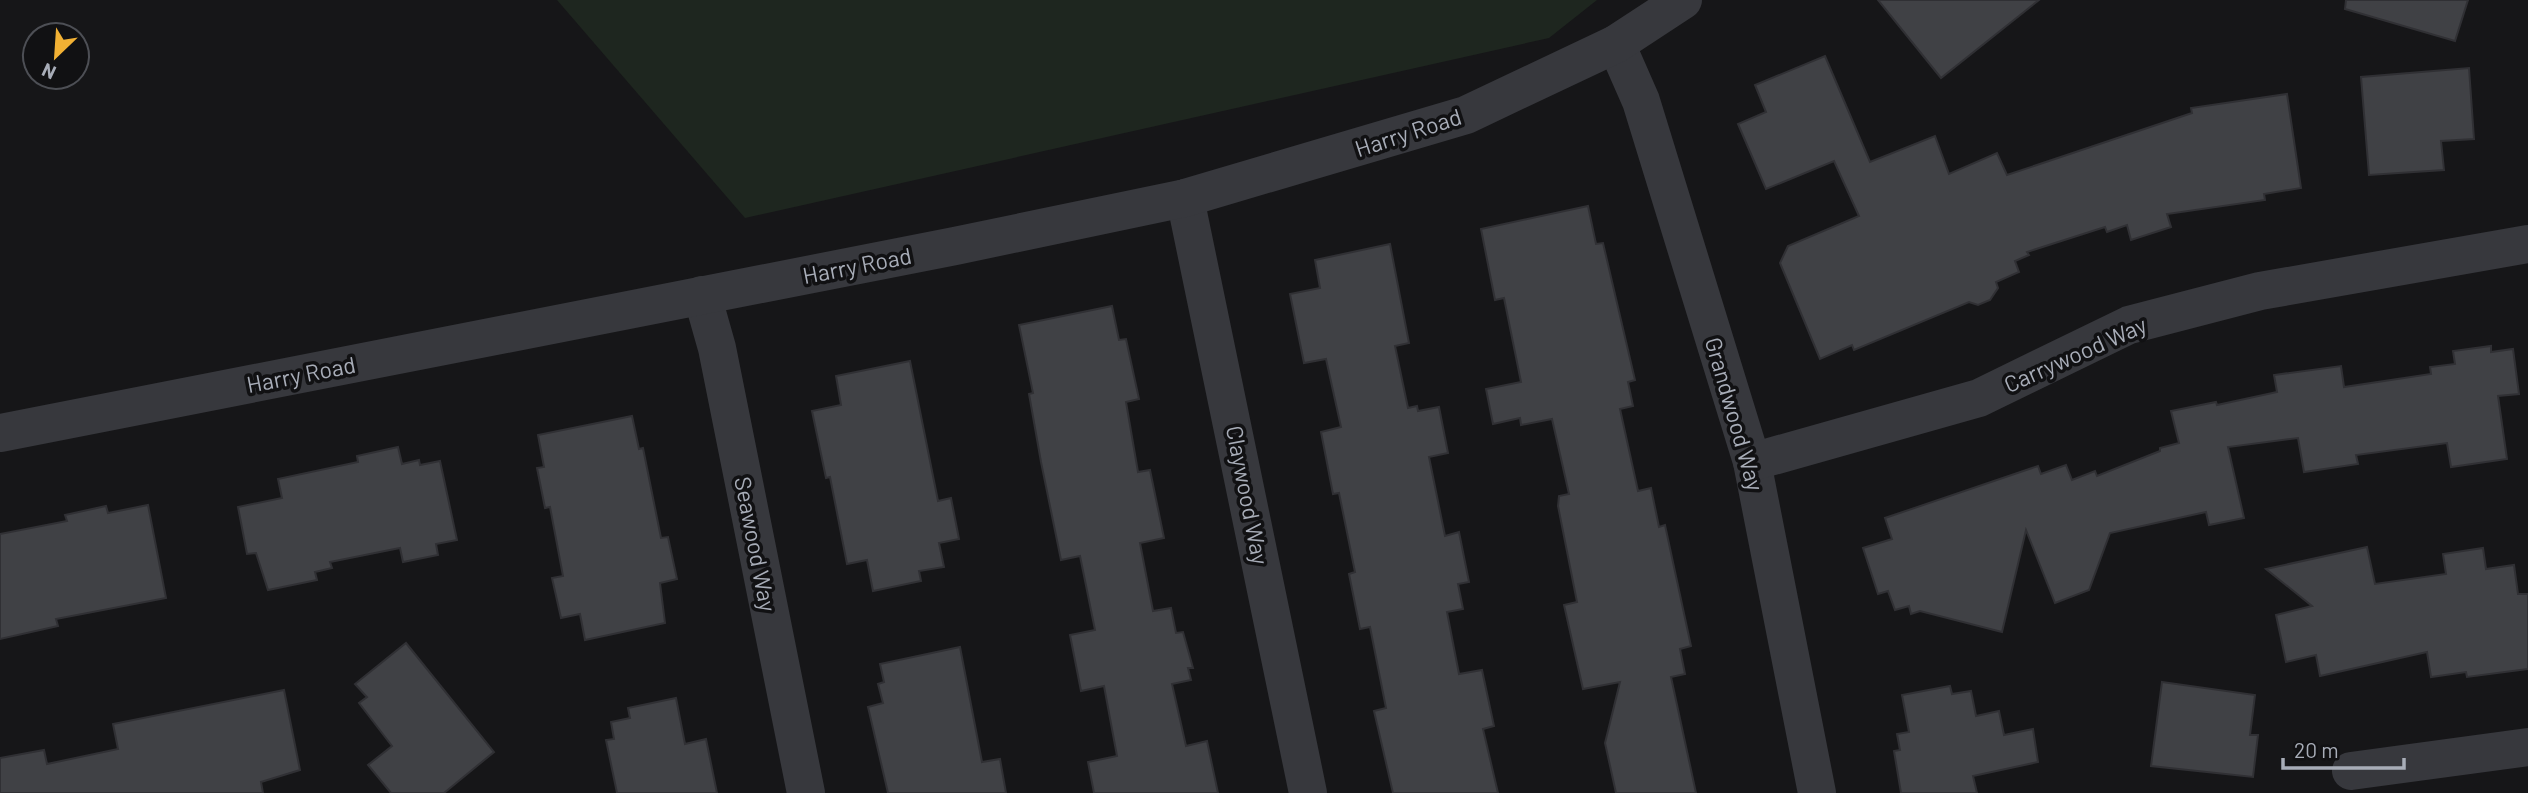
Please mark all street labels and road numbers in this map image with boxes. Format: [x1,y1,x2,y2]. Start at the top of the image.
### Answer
street label: Harry Road [1351,102,1465,162]
street label: Harry Road [800,241,914,289]
street label: Carrywood Way [1999,310,2151,398]
street label: Grandwood Way [1700,334,1770,495]
street label: Harry Road [244,350,358,398]
street label: Claywood Way [1221,423,1275,567]
street label: Seawood Way [729,474,783,614]

